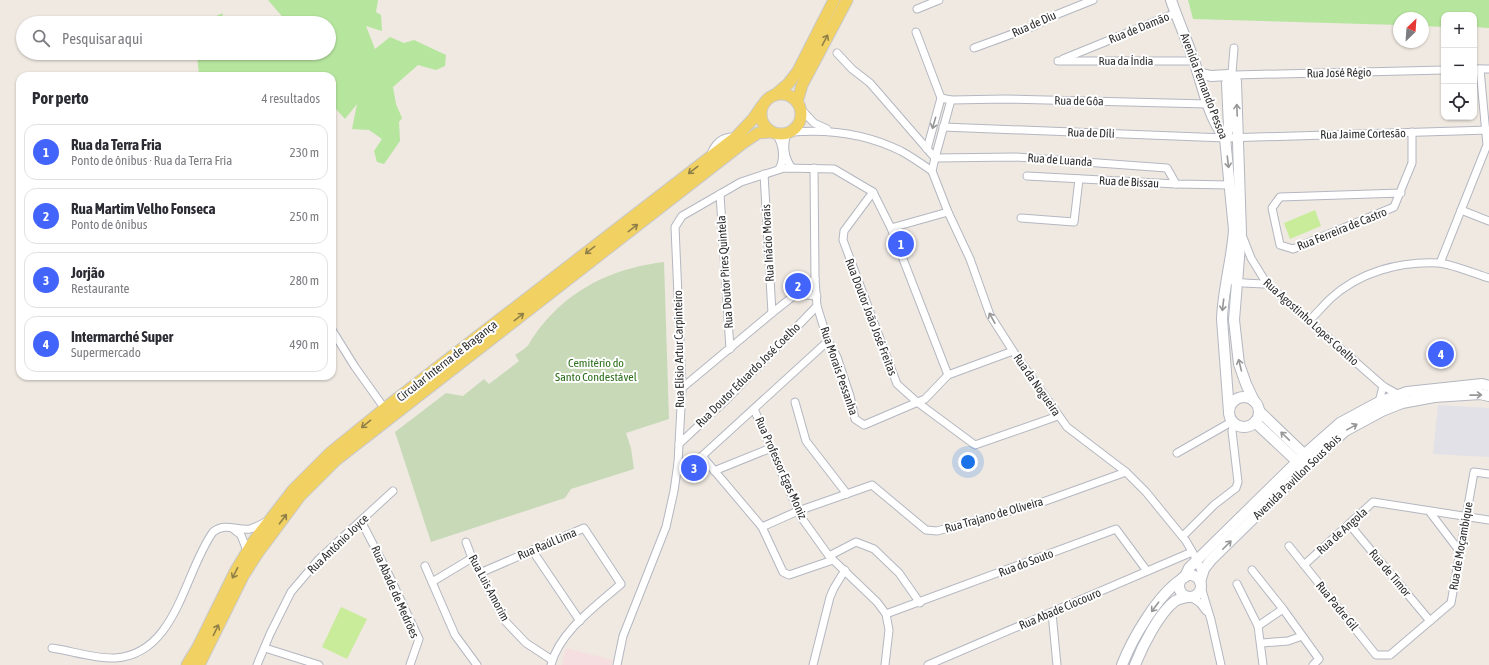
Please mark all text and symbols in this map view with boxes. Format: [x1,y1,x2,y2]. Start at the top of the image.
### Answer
street label: Rua de Diu [1010,8,1059,40]
street label: Rua de Damão [1107,9,1172,46]
north arrow [1393,12,1429,48]
map controls [1441,12,1477,120]
button: + [1441,12,1477,48]
search box [16,16,336,60]
icon: search [30,27,52,49]
text: Pesquisar aqui [62,30,143,47]
street label: Avenida Fernando Pessoa [1177,31,1231,141]
one-way arrow [822,34,829,46]
button: − [1441,48,1477,84]
street label: Rua da Índia [1099,54,1153,68]
street label: Rua José Régio [1306,65,1372,81]
button: locate [1441,84,1477,120]
text: Por perto [32,88,89,108]
text: 4 resultados [261,91,320,106]
street label: Rua de Gôa [1054,94,1104,108]
one-way arrow [1233,104,1241,117]
one-way arrow [930,117,937,130]
street label: Rua de Díli [1067,125,1115,141]
street label: Rua Jaime Cortesão [1320,126,1406,142]
text: Rua da Terra Fria [71,136,162,153]
text: 1 [43,145,49,160]
text: 230 m [290,145,319,160]
street label: Rua de Luanda [1027,151,1093,169]
text: Ponto de ônibus · Rua da Terra Fria [71,153,232,168]
one-way arrow [1224,155,1232,168]
one-way arrow [687,166,698,174]
street label: Rua de Bissau [1099,173,1160,191]
text: Rua Martim Velho Fonseca [71,200,215,217]
street label: Rua Inácio Morais [759,204,777,282]
street label: Rua Ferreira de Castro [1295,204,1389,253]
text: 2 [43,209,49,224]
text: 250 m [290,209,319,224]
street label: Rua Doutor Pires Quintela [714,215,736,329]
text: Ponto de ônibus [71,217,147,232]
one-way arrow [627,224,638,233]
pin: 1 [888,229,914,259]
one-way arrow [585,245,596,254]
street label: Rua Doutor João José Freitas [842,257,900,377]
text: Jorjão [71,264,105,281]
pin: 2 [785,271,811,301]
text: 3 [43,273,49,288]
text: 280 m [290,273,319,288]
street label: Rua Agostinho Lopes Coelho [1261,276,1362,369]
text: Restaurante [71,281,130,296]
street label: Rua Elísio Artur Carpinteiro [671,290,687,408]
one-way arrow [1219,298,1227,311]
one-way arrow [514,312,525,321]
one-way arrow [987,312,995,324]
street label: Circular Interna de Bragança [394,317,500,405]
street label: Rua Doutor Eduardo José Coelho [693,320,803,430]
street label: Rua Morais Pessanha [817,325,861,417]
text: Intermarché Super [71,328,173,345]
text: 4 [43,337,49,352]
text: 490 m [290,337,319,352]
pin: 4 [1428,339,1454,369]
text: Supermercado [71,345,141,360]
street label: Rua da Nogueira [1010,351,1064,419]
park label: Cemitério do Santo Condestável [555,356,638,384]
one-way arrow [1236,359,1243,372]
one-way arrow [1469,391,1482,399]
street label: Rua Professor Egas Moniz [752,415,810,522]
one-way arrow [361,420,372,429]
one-way arrow [1346,423,1358,431]
street label: Avenida Pavillon Sous Bois [1250,431,1344,523]
one-way arrow [1280,432,1290,441]
your location [958,452,978,472]
pin: 3 [681,453,707,483]
street label: Rua Trajano de Oliveira [943,494,1045,536]
street label: Rua de Moçambique [1446,501,1476,591]
street label: Rua de Angola [1314,505,1370,557]
street label: Rua António Joyce [304,511,372,577]
one-way arrow [279,513,287,524]
street label: Rua Raúl Lima [515,525,579,563]
one-way arrow [1222,540,1232,550]
street label: Rua Abade de Medrões [368,544,422,640]
street label: Rua do Souto [997,546,1056,580]
street label: Rua de Timor [1366,547,1414,600]
street label: Rua Luis Amorim [466,552,512,624]
one-way arrow [231,567,238,579]
street label: Rua Padre Gil [1313,579,1361,634]
street label: Rua Abade Ciocouro [1017,585,1103,633]
one-way arrow [1151,602,1159,613]
one-way arrow [213,624,221,636]

